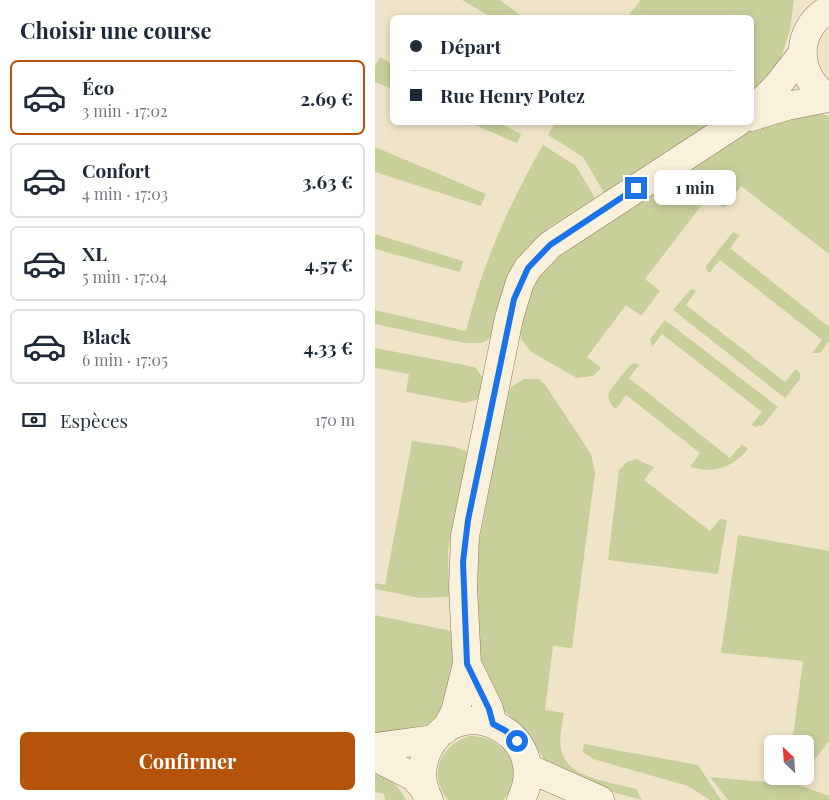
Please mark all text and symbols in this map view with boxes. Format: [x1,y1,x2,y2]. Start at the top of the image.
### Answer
text: Choisir une course [20,15,212,45]
text: Départ [440,33,501,59]
text: Éco [82,74,114,100]
icon: car [22,75,67,120]
text: Rue Henry Potez [440,82,585,108]
text: 2.69 € [300,85,353,111]
text: 3 min · 17:02 [82,100,168,121]
text: Confort [82,157,150,183]
icon: car [22,158,67,203]
text: 3.63 € [302,168,353,194]
callout: 1 min [653,170,736,206]
route end [625,177,647,199]
text: 1 min [675,177,715,198]
text: 4 min · 17:03 [82,183,168,204]
text: XL [82,240,107,266]
icon: car [22,241,67,286]
text: 4.57 € [305,251,353,277]
text: 5 min · 17:04 [82,266,167,287]
text: Black [82,323,131,349]
icon: car [22,324,67,369]
text: 4.33 € [303,334,353,360]
text: 6 min · 17:05 [82,349,168,370]
icon: cash [20,406,48,434]
text: Espèces [60,407,128,433]
text: 170 m [315,409,355,430]
route start [506,730,528,752]
button: Confirmer [20,732,355,790]
north arrow [764,735,814,785]
map controls [764,735,814,785]

